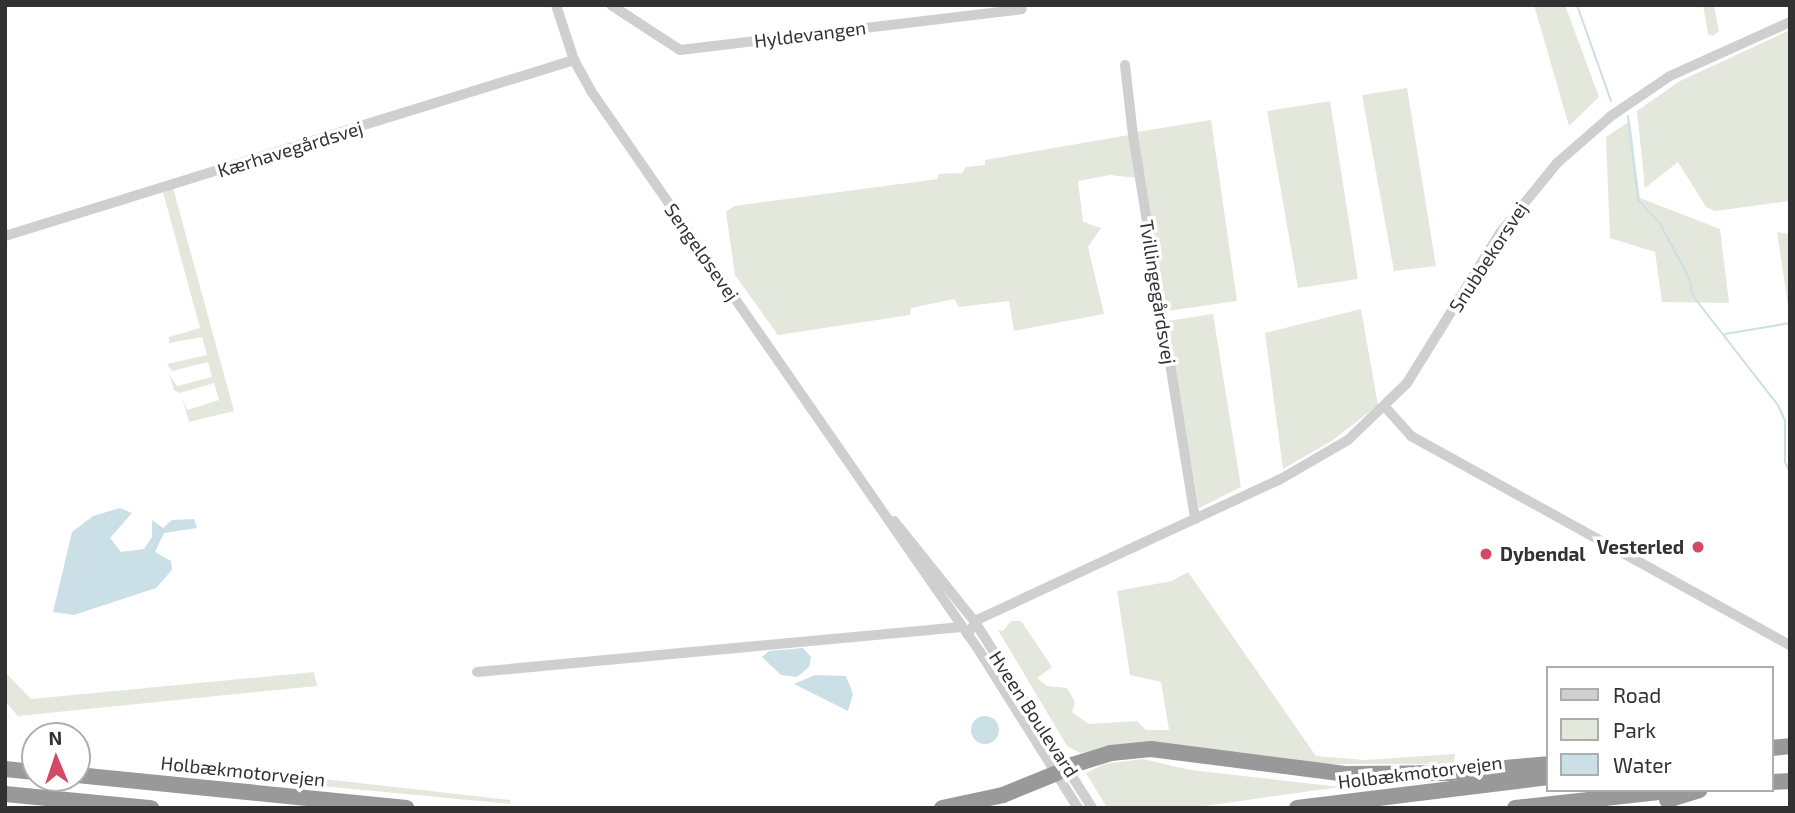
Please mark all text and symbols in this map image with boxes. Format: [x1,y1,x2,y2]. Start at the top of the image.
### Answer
street label: Hyldevangen [753,16,867,52]
street label: Kærhavegårdsvej [215,116,365,182]
street label: Snubbekorsvej [1444,198,1532,316]
street label: Sengeløsevej [660,199,744,305]
street label: Tvillingegårdsvej [1135,218,1181,366]
place label: Vesterled [1597,536,1684,558]
marker: Vesterled [1690,539,1706,555]
place label: Dybendal [1500,543,1586,565]
marker: Dybendal [1478,546,1494,562]
street label: Hveen Boulevard [985,646,1083,782]
legend [1546,666,1774,792]
text: Road [1613,682,1661,707]
text: Park [1613,717,1656,742]
north arrow [21,722,91,792]
text: N [48,726,63,749]
street label: Holbækmotorvejen [160,751,326,791]
street label: Holbækmotorvejen [1337,751,1503,793]
text: Water [1613,752,1672,777]

